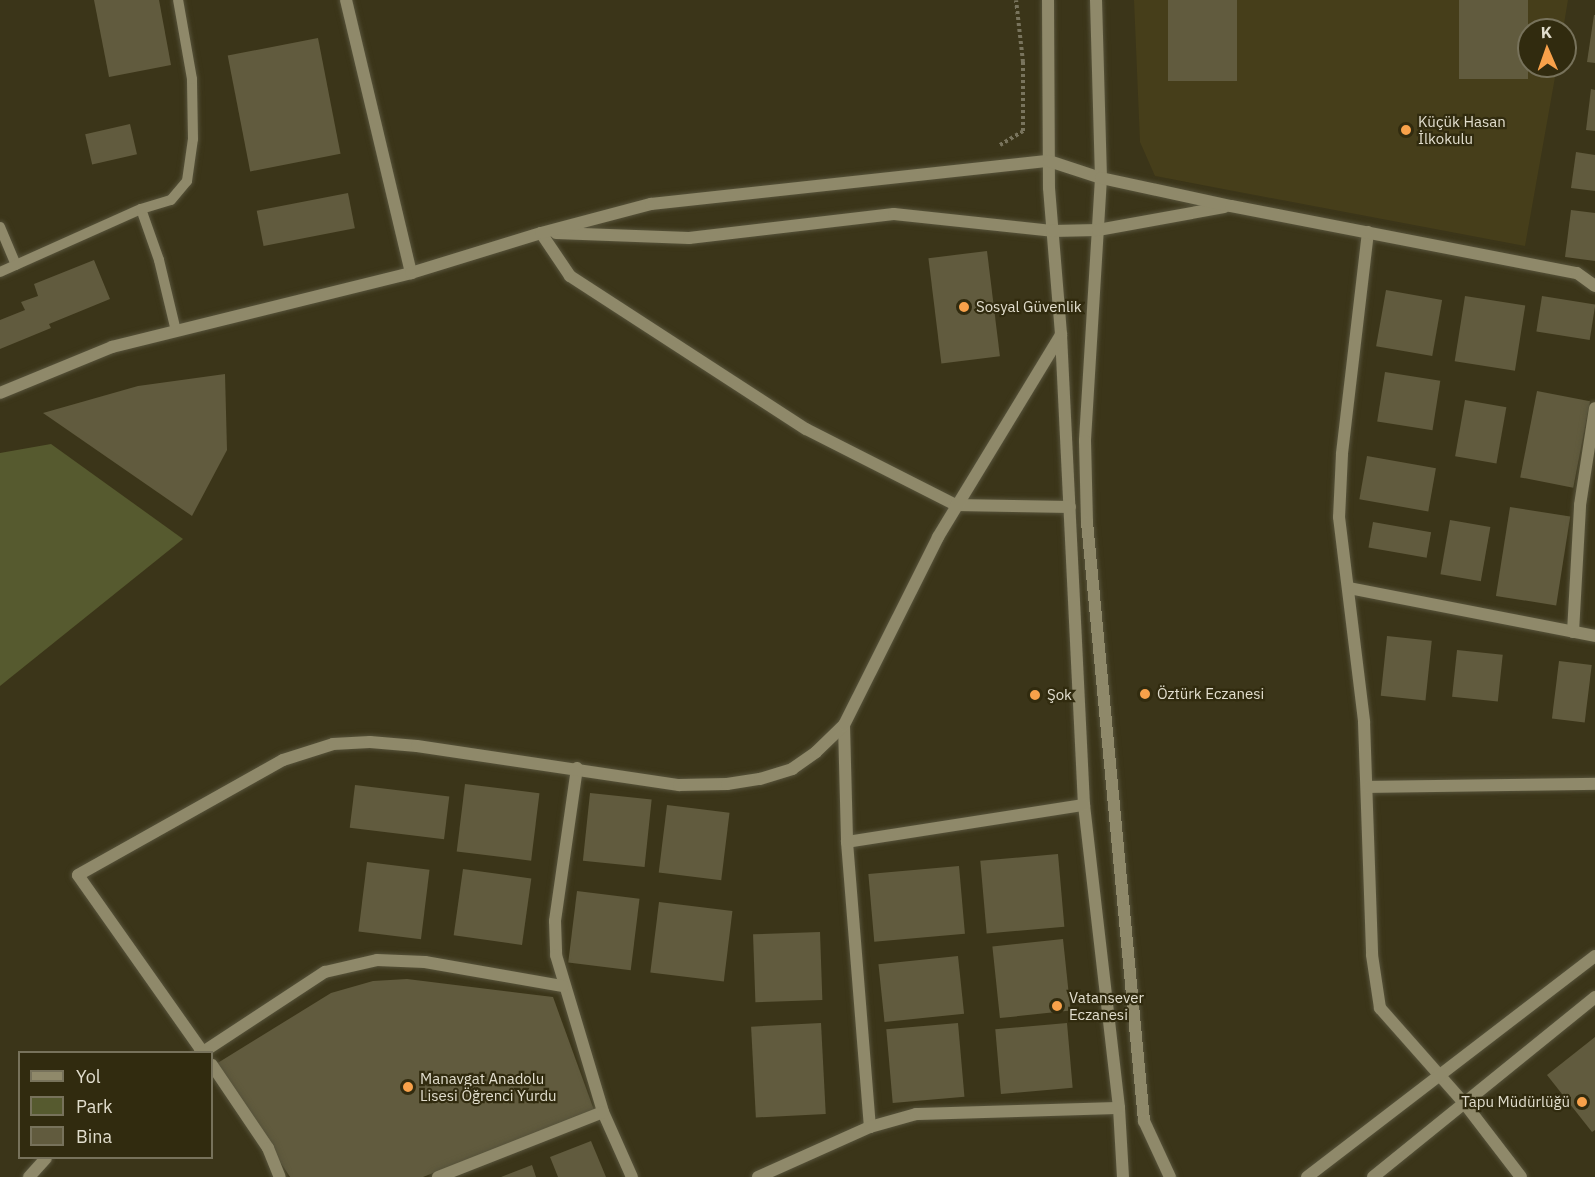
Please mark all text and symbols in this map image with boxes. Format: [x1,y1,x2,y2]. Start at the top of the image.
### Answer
north arrow [1517,18,1577,78]
text: K [1541,22,1552,42]
place label: Küçük Hasan İlkokulu [1418,112,1506,147]
marker: Küçük Hasan İlkokulu [1399,123,1413,137]
place label: Sosyal Güvenlik [976,298,1082,316]
marker: Sosyal Güvenlik [957,300,971,314]
place label: Öztürk Eczanesi [1157,685,1264,703]
place label: Şok [1047,686,1072,704]
marker: Öztürk Eczanesi [1138,687,1152,701]
marker: Şok [1028,688,1042,702]
place label: Vatansever Eczanesi [1069,988,1144,1023]
marker: Vatansever Eczanesi [1050,999,1064,1013]
legend [18,1051,213,1159]
text: Yol [76,1065,101,1088]
place label: Manavgat Anadolu Lisesi Öğrenci Yurdu [420,1069,557,1104]
marker: Manavgat Anadolu Lisesi Öğrenci Yurdu [401,1080,415,1094]
place label: Tapu Müdürlüğü [1461,1093,1570,1111]
text: Park [76,1095,112,1118]
marker: Tapu Müdürlüğü [1575,1095,1589,1109]
text: Bina [76,1125,112,1148]

